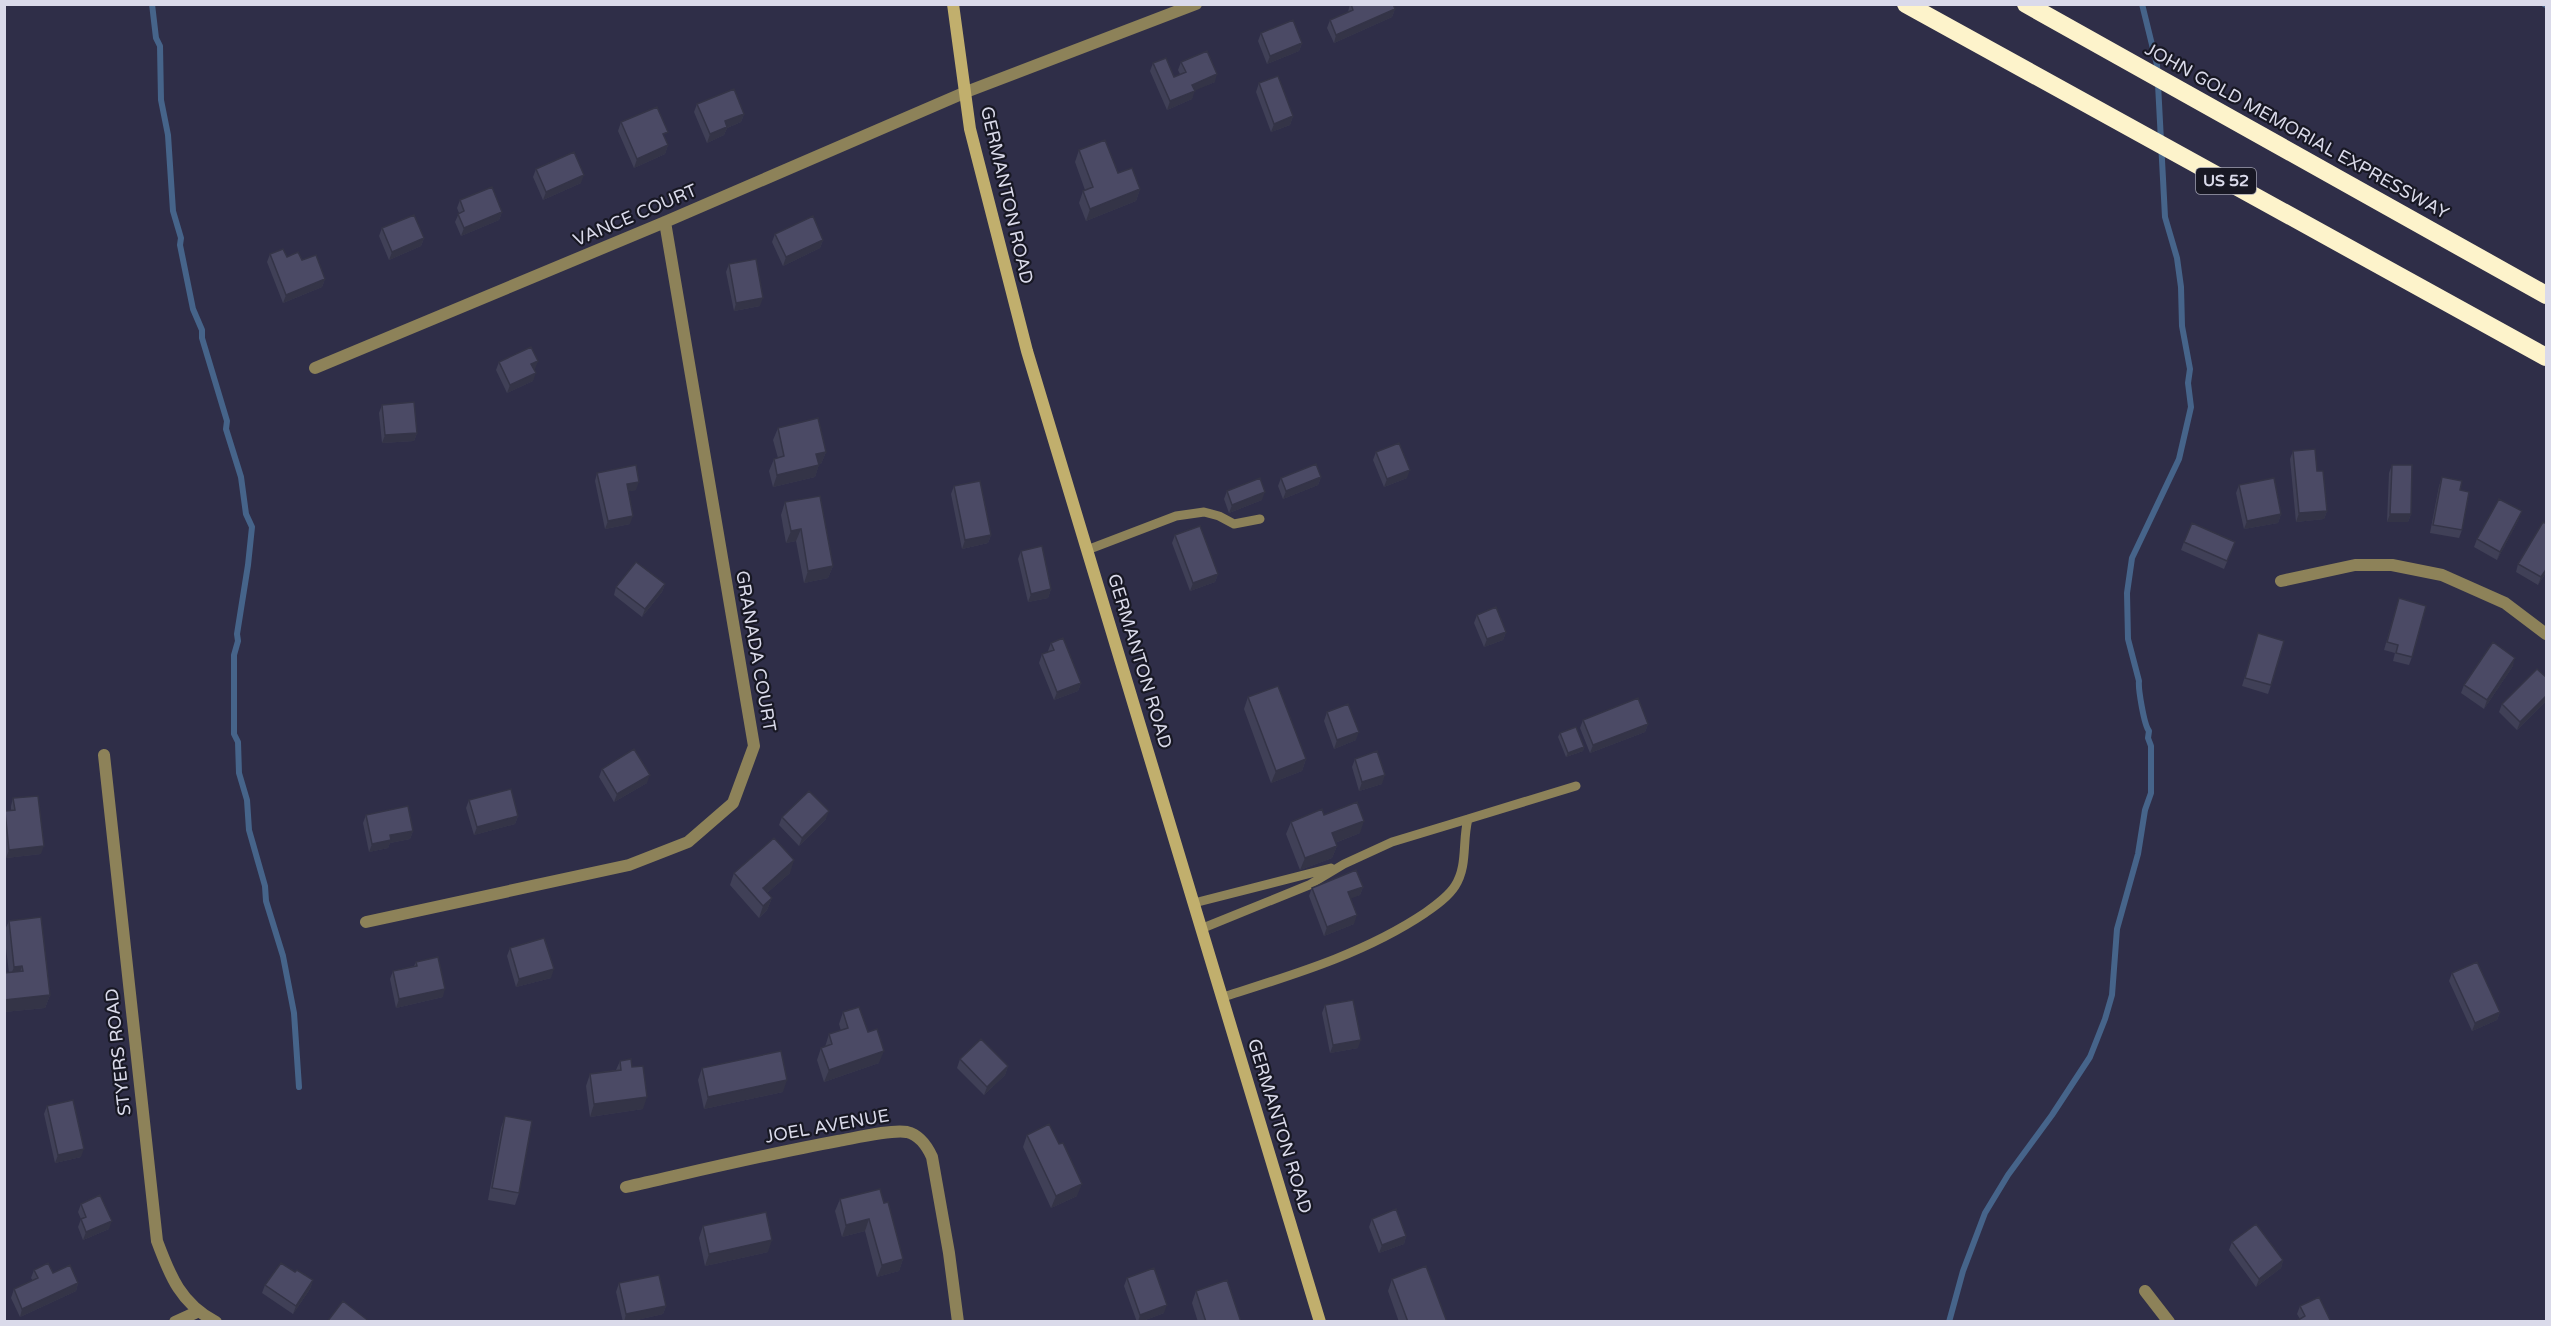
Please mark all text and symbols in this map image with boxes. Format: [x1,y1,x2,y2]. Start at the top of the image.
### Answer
street label: JOHN GOLD MEMORIAL EXPRESSWAY [2141,38,2453,224]
street label: GERMANTON ROAD [976,104,1038,286]
road number: US 52 [2196,168,2256,194]
street label: VANCE COURT [570,179,700,251]
street label: GRANADA COURT [731,569,781,733]
street label: GERMANTON ROAD [1103,571,1177,751]
street label: STYERS ROAD [100,987,136,1117]
street label: GERMANTON ROAD [1243,1036,1317,1216]
street label: JOEL AVENUE [763,1104,891,1148]

